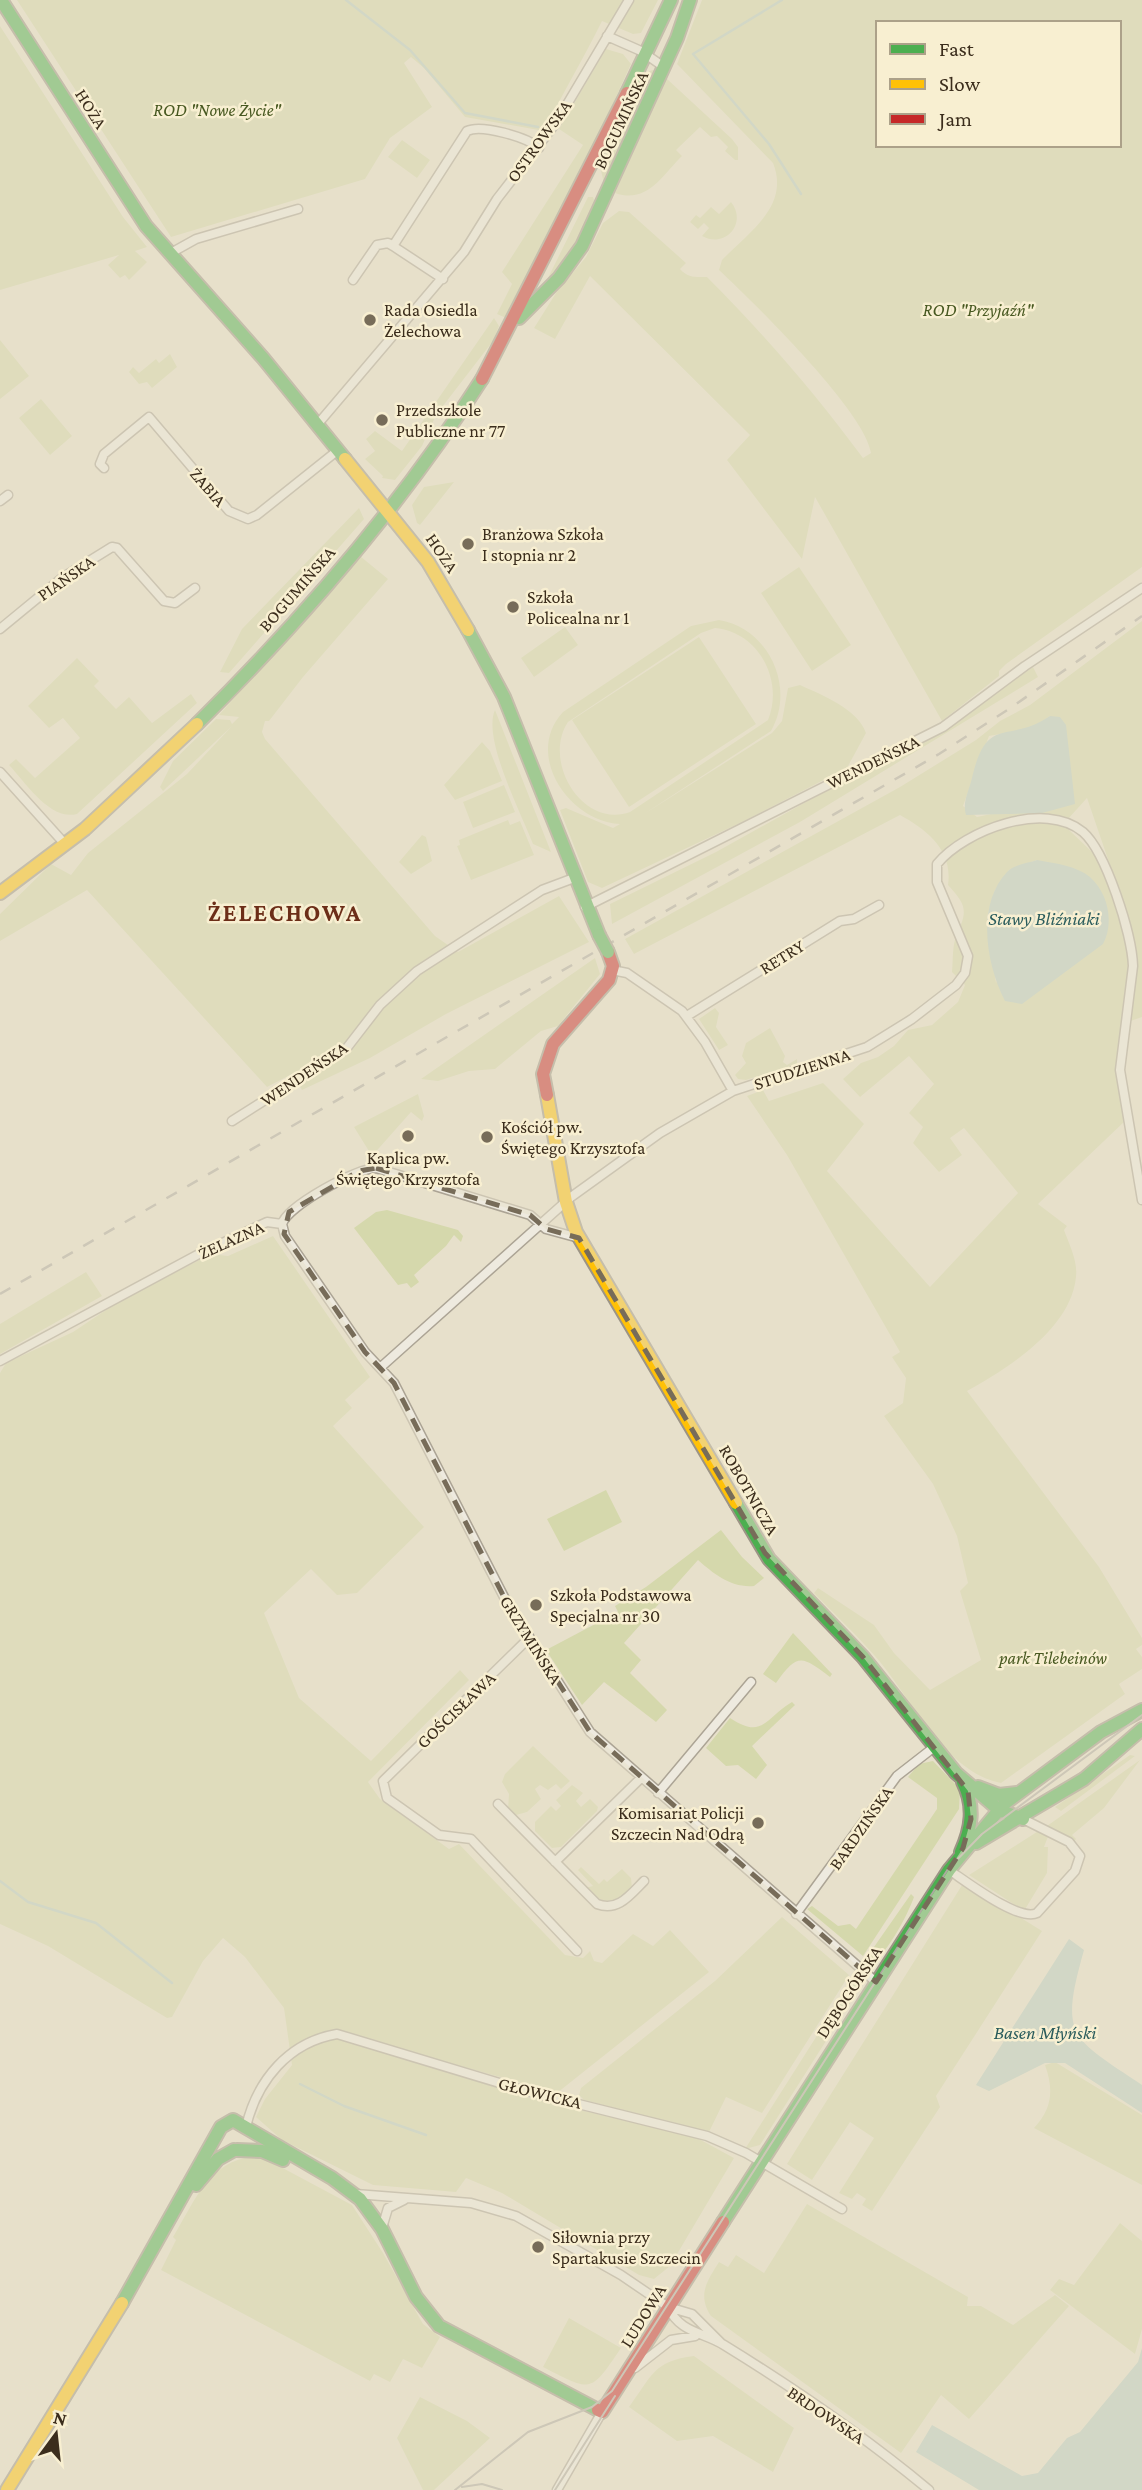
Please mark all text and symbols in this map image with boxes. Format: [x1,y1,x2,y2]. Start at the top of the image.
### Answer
legend [876,21,1121,147]
text: Fast [939,37,975,61]
street label: BOGUMIŃSKA [590,67,653,172]
text: Slow [939,72,981,96]
street label: HOŻA [71,85,111,133]
street label: OSTROWSKA [502,95,576,186]
park label: ROD "Nowe Życie" [153,100,282,120]
text: Jam [937,107,972,131]
place label: Rada Osiedla Żelechowa [384,300,478,341]
park label: ROD "Przyjaźń" [923,300,1034,321]
marker: Rada Osiedla Żelechowa [362,312,378,328]
place label: Przedszkole Publiczne nr 77 [396,400,505,441]
marker: Przedszkole Publiczne nr 77 [374,412,390,428]
street label: ŻABIA [186,463,231,511]
place label: Branżowa Szkoła I stopnia nr 2 [482,524,604,565]
street label: HOŻA [422,529,463,577]
marker: Branżowa Szkoła I stopnia nr 2 [460,536,476,552]
street label: BOGUMIŃSKA [255,542,340,636]
street label: PIAŃSKA [34,551,99,605]
place label: Szkoła Policealna nr 1 [527,587,629,628]
marker: Szkoła Policealna nr 1 [505,599,521,615]
street label: WENDEŃSKA [823,731,923,793]
district label: ŻELECHOWA [208,899,362,926]
water label: Stawy Bliźniaki [988,908,1101,929]
street label: RETRY [756,935,808,978]
street label: WENDEŃSKA [257,1037,352,1110]
street label: STUDZIENNA [751,1044,853,1094]
place label: Kościół pw. Świętego Krzysztofa [501,1117,645,1158]
marker: Kaplica pw. Świętego Krzysztofa [400,1128,416,1144]
marker: Kościół pw. Świętego Krzysztofa [479,1129,495,1145]
place label: Kaplica pw. Świętego Krzysztofa [336,1148,480,1189]
street label: ŻELAZNA [195,1216,268,1263]
street label: ROBOTNICZA [715,1441,783,1539]
place label: Szkoła Podstawowa Specjalna nr 30 [550,1585,692,1627]
street label: GRZYMIŃSKA [496,1592,567,1689]
marker: Szkoła Podstawowa Specjalna nr 30 [528,1597,544,1613]
park label: park Tilebeinów [997,1648,1108,1668]
street label: GOŚCISŁAWA [413,1667,500,1752]
street label: BARDZIŃSKA [825,1782,897,1873]
place label: Komisariat Policji Szczecin Nad Odrą [611,1803,745,1844]
marker: Komisariat Policji Szczecin Nad Odrą [750,1815,766,1831]
street label: DĘBOGÓRSKA [812,1942,887,2042]
water label: Basen Młyński [994,2022,1097,2043]
street label: GŁOWICKA [496,2073,584,2113]
place label: Siłownia przy Spartakusie Szczecin [552,2227,701,2268]
marker: Siłownia przy Spartakusie Szczecin [530,2239,546,2255]
street label: LUDOWA [616,2280,671,2351]
street label: BRDOWSKA [784,2382,869,2448]
north arrow [21,2399,91,2469]
text: N [51,2406,69,2430]

